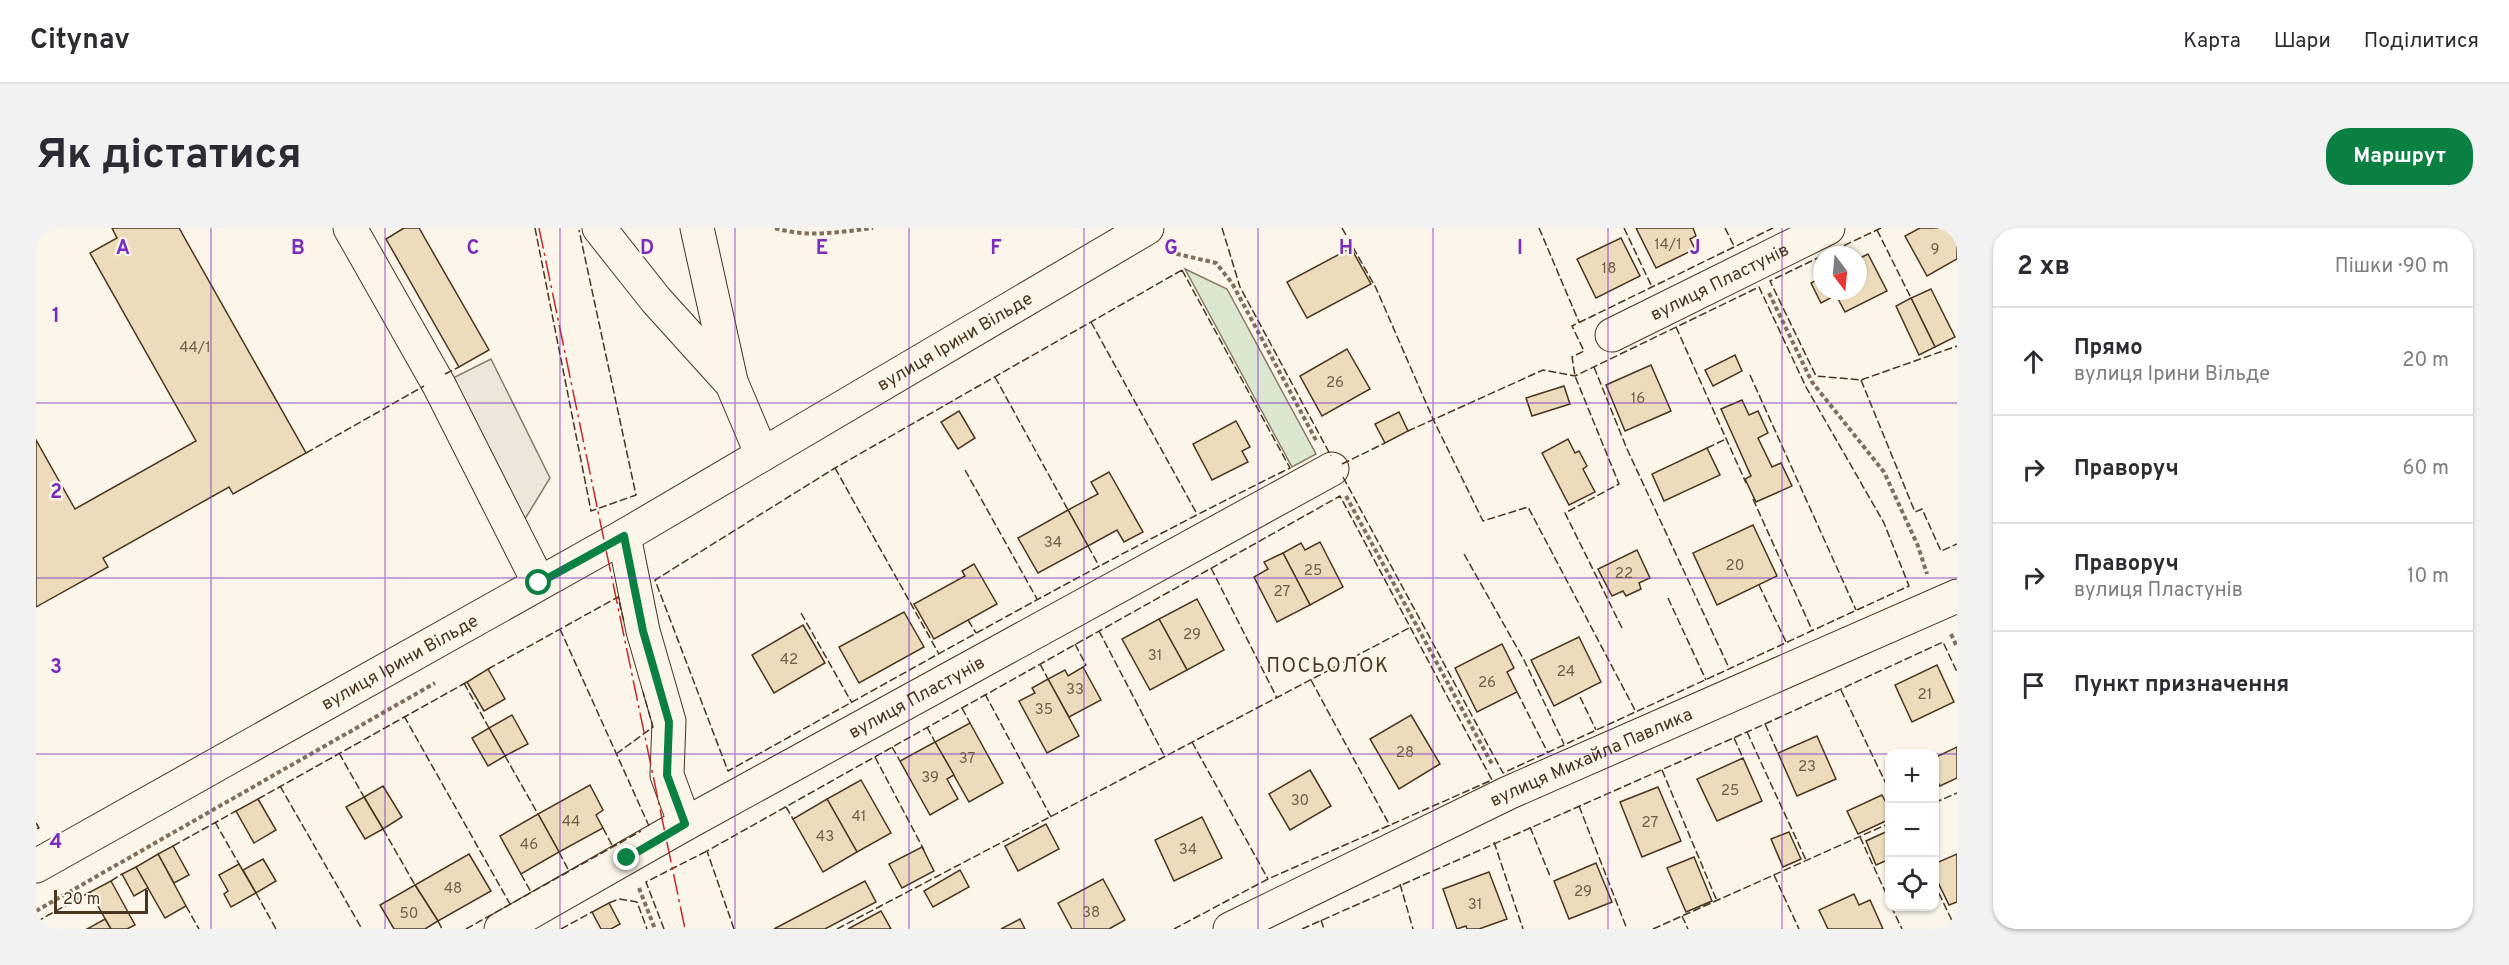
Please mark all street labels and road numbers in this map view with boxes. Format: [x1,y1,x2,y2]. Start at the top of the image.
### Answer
street label: вулиця Пластунів [1647,239,1793,327]
street label: вулиця Ірини Вільде [873,288,1037,397]
street label: вулиця Ірини Вільде [318,610,483,716]
street label: вулиця Пластунів [845,652,990,745]
street label: вулиця Михайла Павлика [1487,703,1696,813]

